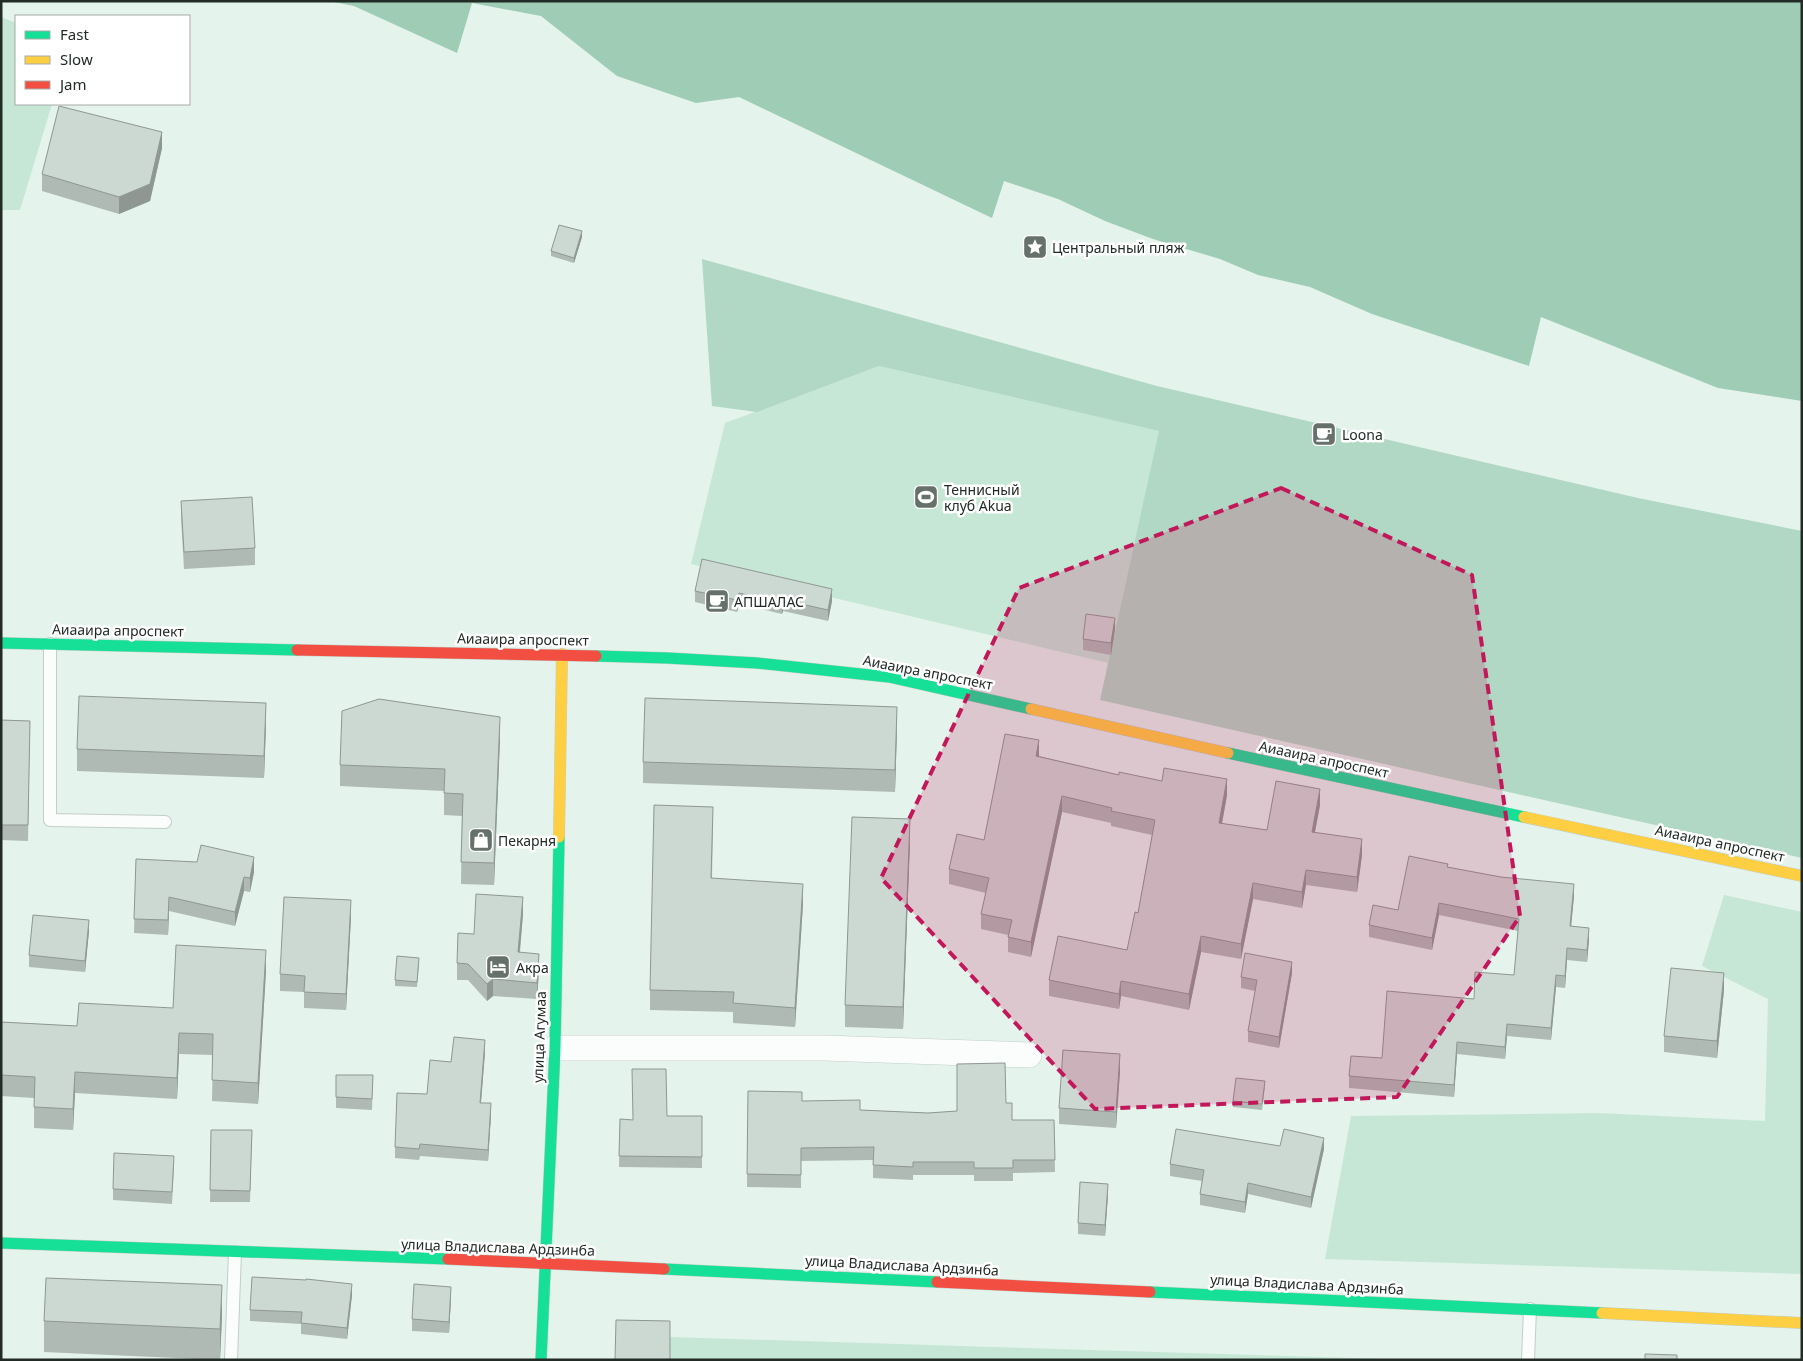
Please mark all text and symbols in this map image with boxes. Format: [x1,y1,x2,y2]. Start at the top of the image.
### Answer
legend [15,15,190,105]
text: Fast [60,24,89,44]
text: Slow [60,49,93,69]
text: Jam [58,74,87,94]
place icon: Центральный пляж [1022,234,1048,260]
place label: Центральный пляж [1052,238,1185,257]
cafe icon: Loona [1311,421,1337,447]
place label: Loona [1342,425,1383,444]
place label: Теннисный клуб Akua [944,480,1020,515]
sports icon: Теннисный клуб Akua [913,484,939,510]
cafe icon: АПШАЛАС [704,588,730,614]
place label: АПШАЛАС [734,592,804,611]
street label: Аиааира апроспект [52,619,185,641]
street label: Аиааира апроспект [457,628,590,650]
street label: Аиааира апроспект [861,650,995,694]
street label: Аиааира апроспект [1257,736,1391,782]
street label: Аиааира апроспект [1653,820,1787,866]
shop icon: Пекарня [468,827,494,853]
place label: Пекарня [498,831,556,850]
hotel icon: Акра [485,954,511,980]
place label: Акра [516,958,549,977]
street label: улица Агумаа [528,991,550,1083]
street label: улица Владислава Ардзинба [401,1234,595,1260]
street label: улица Владислава Ардзинба [805,1250,999,1280]
street label: улица Владислава Ардзинба [1210,1269,1404,1299]

